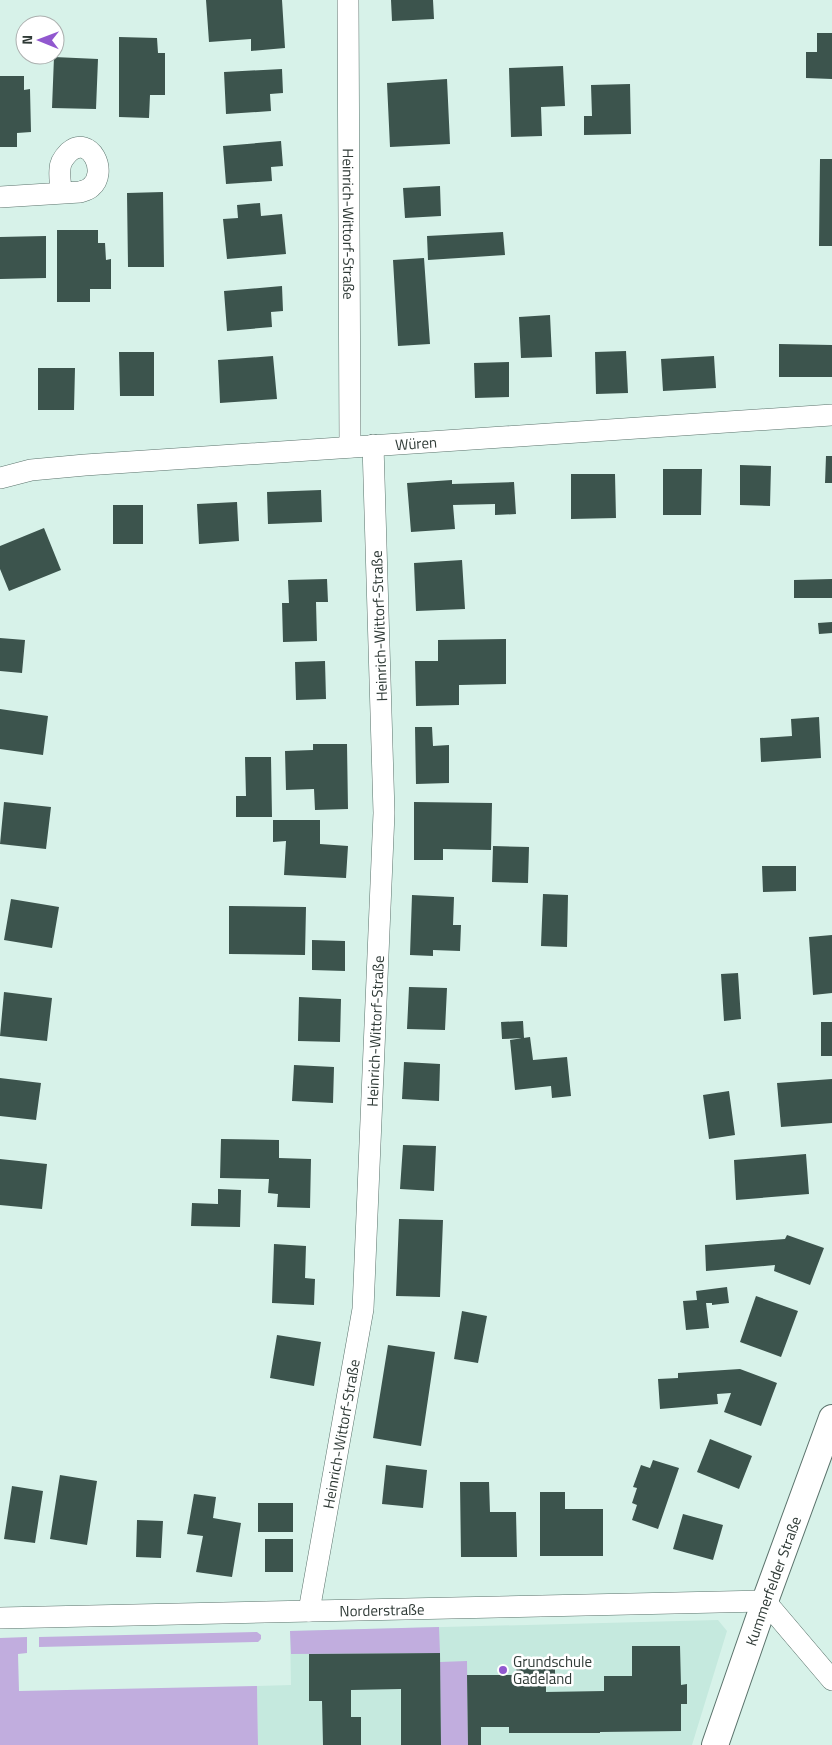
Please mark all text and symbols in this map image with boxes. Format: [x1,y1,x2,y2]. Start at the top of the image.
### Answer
north arrow [15,15,65,65]
text: N [16,35,37,45]
street label: Heinrich-Wittorf-Straße [337,148,361,300]
street label: Würen [394,430,438,456]
street label: Heinrich-Wittorf-Straße [365,550,393,702]
street label: Heinrich-Wittorf-Straße [360,955,389,1107]
street label: Heinrich-Wittorf-Straße [316,1357,365,1510]
street label: Kummerfelder Straße [739,1513,807,1649]
street label: Norderstraße [339,1597,425,1622]
place label: Grundschule Gadeland [513,1650,592,1690]
marker: Grundschule Gadeland [497,1664,509,1676]

